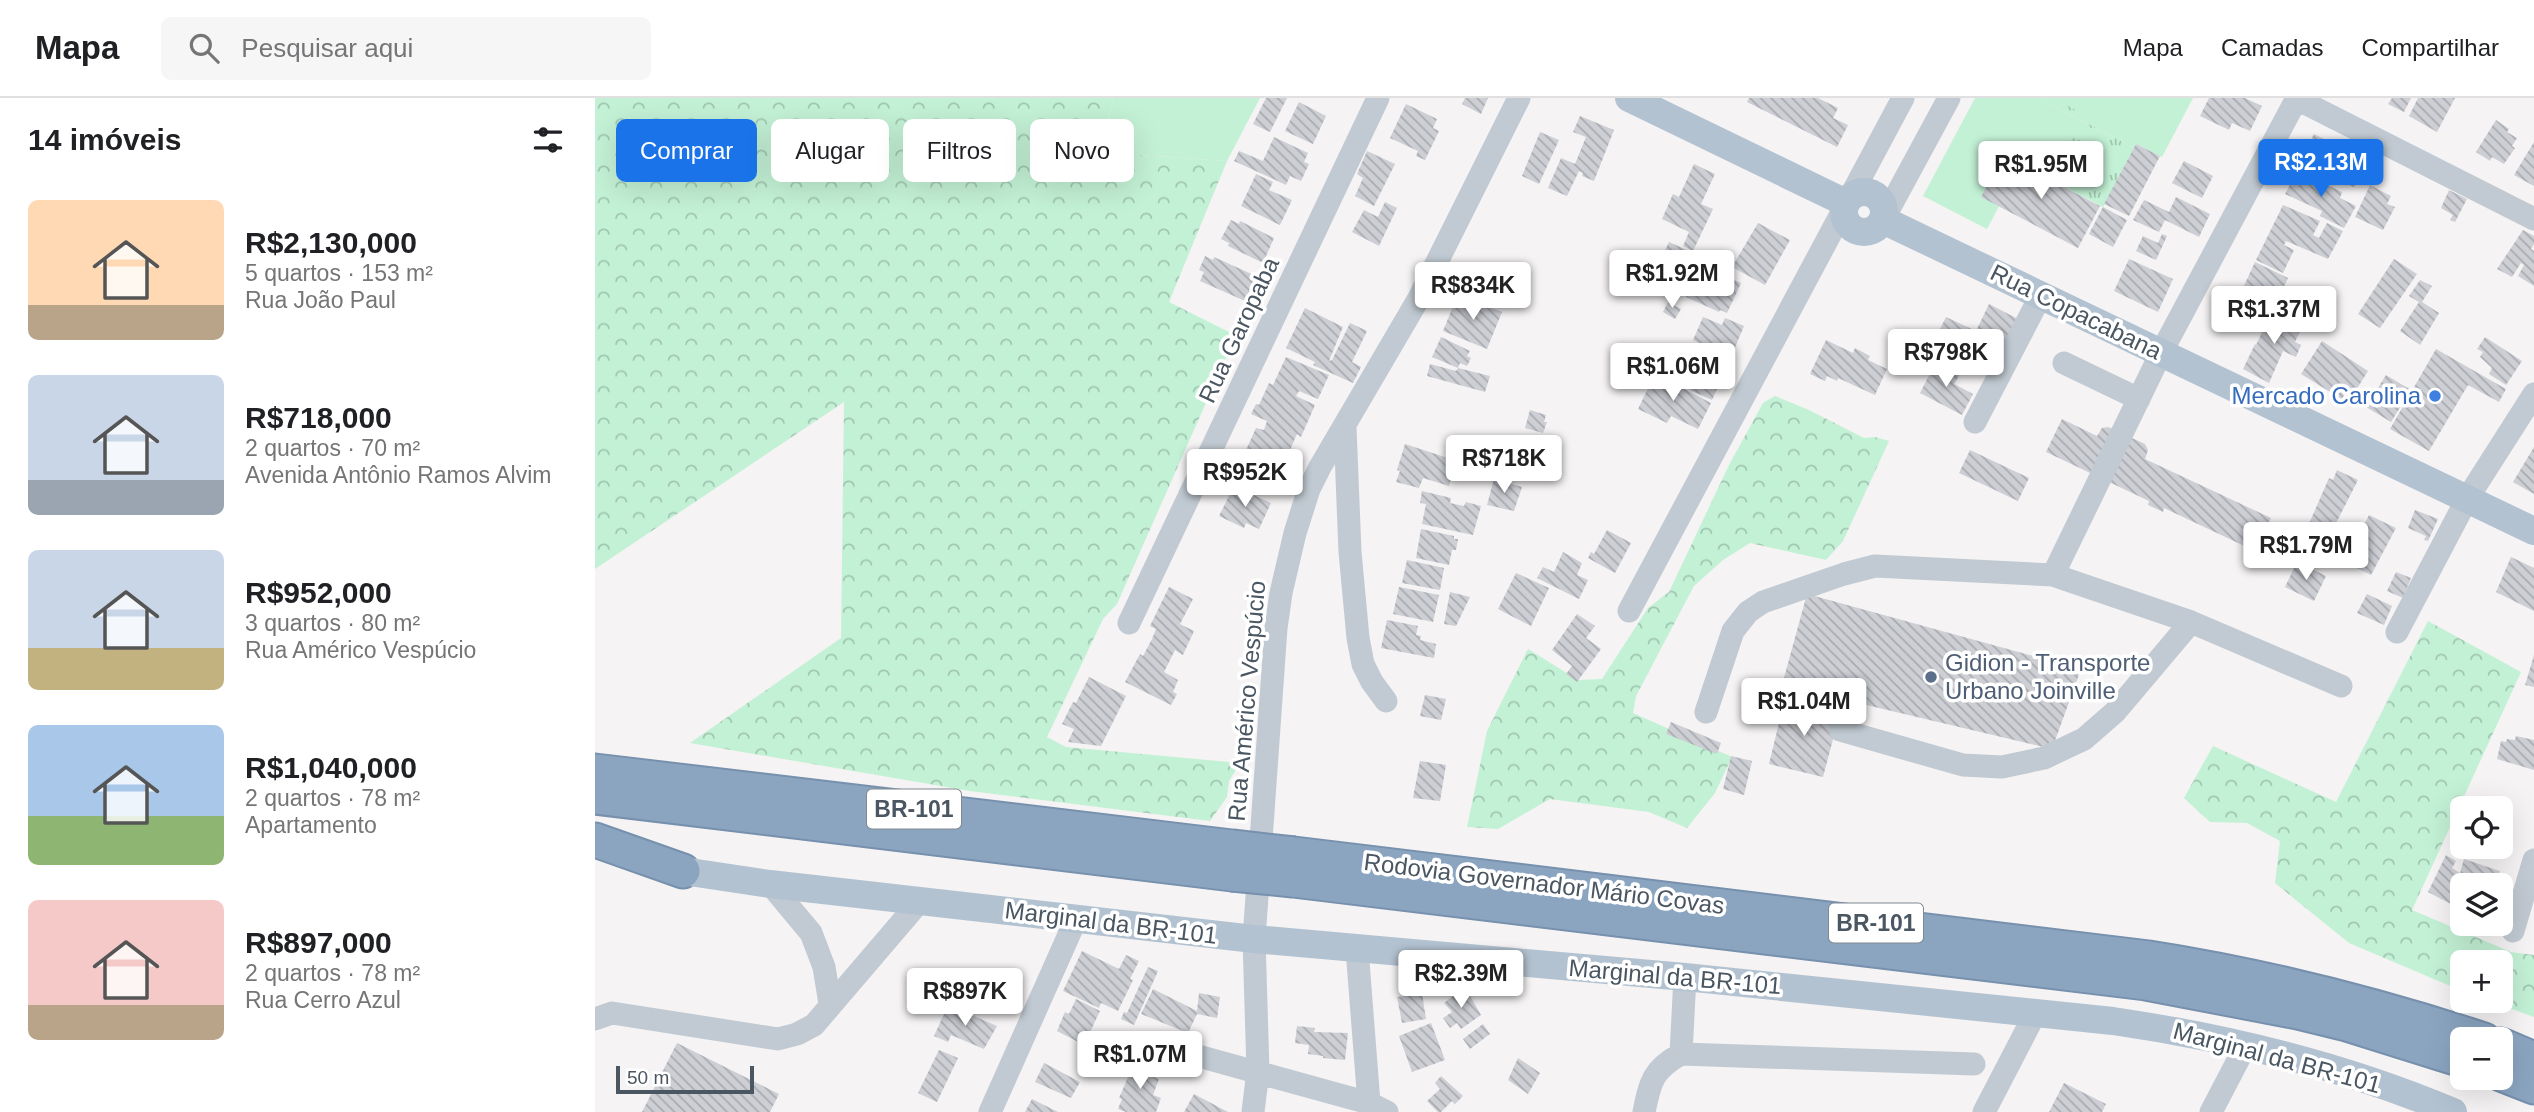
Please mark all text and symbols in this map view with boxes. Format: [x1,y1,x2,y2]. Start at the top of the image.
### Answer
search box [161,17,651,80]
text: Mapa [35,29,119,66]
icon: search [185,29,223,67]
text: Pesquisar aqui [241,33,413,63]
text: Mapa [2123,34,2183,61]
text: Camadas [2221,34,2324,61]
text: Compartilhar [2362,34,2499,61]
chip: Comprar [616,119,757,182]
chip: Alugar [771,119,889,182]
chip: Filtros [903,119,1016,182]
chip: Novo [1030,119,1134,182]
icon: filters [529,121,567,159]
text: 14 imóveis [28,123,181,156]
pin: R$2.13M [2256,140,2386,199]
pin: R$1.95M [1976,141,2106,201]
text: R$2.13M [2274,149,2368,175]
text: R$1.95M [1994,151,2088,177]
text: R$2,130,000 [245,226,417,259]
icon: home [84,228,168,312]
pin: R$1.92M [1607,250,1737,310]
street label: Rua Garopaba [1193,252,1284,407]
street label: Rua Copacabana [1986,258,2167,365]
text: 5 quartos · 153 m² [245,260,433,286]
text: R$1.92M [1625,260,1719,286]
pin: R$834K [1416,262,1530,322]
text: R$834K [1431,272,1515,298]
pin: R$1.37M [2209,286,2339,346]
text: Rua João Paul [245,287,396,313]
text: R$1.37M [2227,296,2321,322]
pin: R$798K [1889,330,2003,389]
text: R$798K [1904,339,1988,365]
pin: R$1.06M [1608,344,1738,403]
text: R$1.06M [1626,353,1720,379]
place label: Mercado Carolina [2232,382,2422,409]
marker: Mercado Carolina [2427,388,2443,404]
text: R$718,000 [245,401,392,434]
icon: home [84,403,168,487]
text: 2 quartos · 70 m² [245,435,420,461]
pin: R$718K [1447,436,1561,495]
text: R$718K [1462,445,1546,471]
pin: R$952K [1188,450,1302,509]
text: R$952K [1203,459,1287,485]
text: Avenida Antônio Ramos Alvim [245,462,551,488]
pin: R$1.79M [2241,522,2371,582]
text: R$1.79M [2259,532,2353,558]
text: R$952,000 [245,576,392,609]
icon: home [84,578,168,662]
street label: Rua Américo Vespúcio [1223,580,1270,822]
text: 3 quartos · 80 m² [245,610,420,636]
text: Rua Américo Vespúcio [245,637,476,663]
place label: Gidion - Transporte Urbano Joinville [1945,649,2150,704]
marker: Gidion - Transporte Urbano Joinville [1923,669,1939,685]
pin: R$1.04M [1739,678,1869,738]
text: R$1.04M [1757,688,1851,714]
text: R$1,040,000 [245,751,417,784]
icon: home [84,753,168,837]
text: 2 quartos · 78 m² [245,785,420,811]
road number: BR-101 [867,790,961,828]
map controls [2450,796,2513,1090]
button: locate [2450,796,2513,859]
text: Apartamento [245,812,377,838]
street label: Rodovia Governador Mário Covas [1362,848,1726,919]
button: layers [2450,873,2513,936]
street label: Marginal da BR-101 [1003,896,1219,949]
road number: BR-101 [1829,904,1923,943]
text: R$897,000 [245,926,392,959]
icon: home [84,928,168,1012]
pin: R$2.39M [1396,950,1526,1010]
button: + [2450,950,2513,1013]
street label: Marginal da BR-101 [1568,954,1783,999]
text: 2 quartos · 78 m² [245,960,420,986]
text: R$2.39M [1414,960,1508,986]
pin: R$897K [908,968,1022,1028]
text: R$897K [923,978,1007,1004]
text: Rua Cerro Azul [245,987,401,1013]
street label: Marginal da BR-101 [2171,1017,2384,1098]
button: − [2450,1027,2513,1090]
pin: R$1.07M [1075,1032,1205,1091]
text: R$1.07M [1093,1041,1187,1067]
scale bar [616,1063,754,1095]
text: 50 m [627,1067,669,1088]

